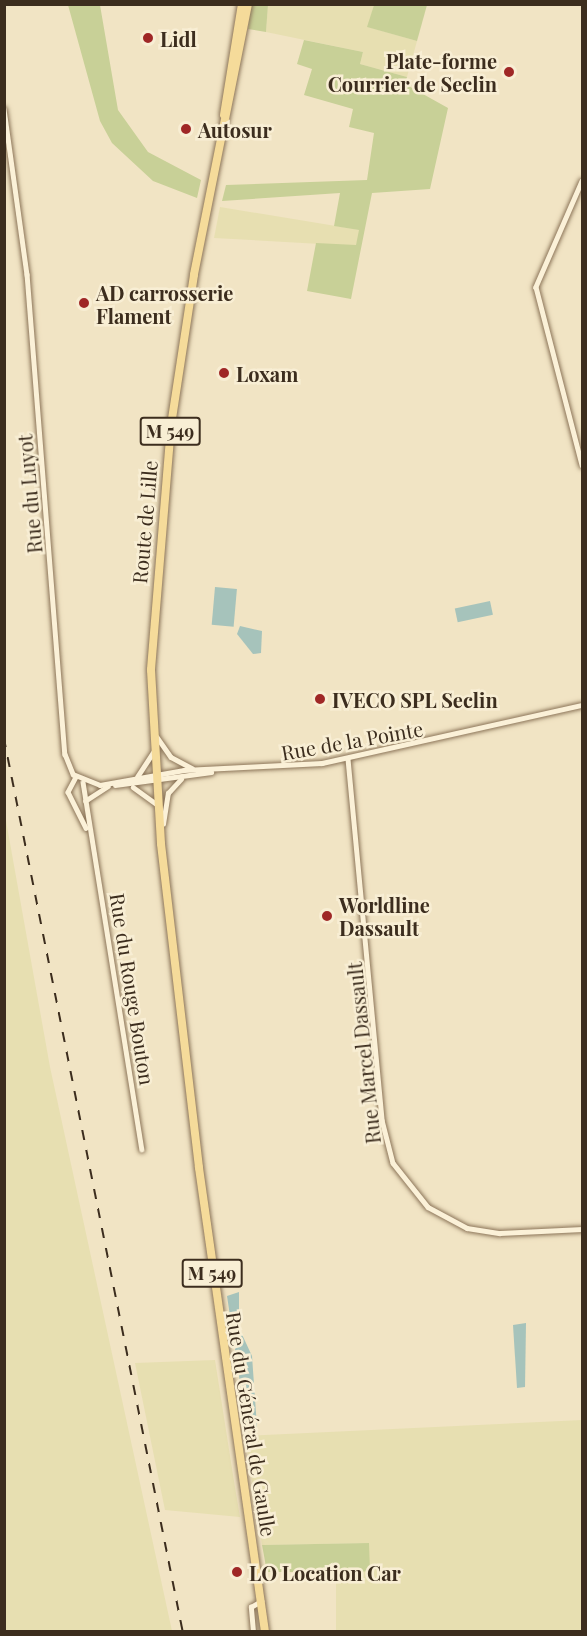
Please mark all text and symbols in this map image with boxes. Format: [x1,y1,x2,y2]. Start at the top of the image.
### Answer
place label: Lidl [160,26,197,50]
marker: Lidl [141,31,155,45]
place label: Plate-forme Courrier de Seclin [327,48,497,95]
marker: Plate-forme Courrier de Seclin [502,65,516,79]
place label: Autosur [198,117,272,141]
marker: Autosur [179,122,193,136]
place label: AD carrosserie Flament [96,280,233,327]
marker: AD carrosserie Flament [77,296,91,310]
place label: Loxam [236,361,298,385]
marker: Loxam [217,366,231,380]
road number: M 549 [138,416,201,446]
street label: Rue du Luyot [12,434,46,554]
street label: Route de Lille [127,459,161,585]
place label: IVECO SPL Seclin [332,687,498,711]
marker: IVECO SPL Seclin [313,692,327,706]
street label: Rue de la Pointe [279,716,425,764]
street label: Rue du Rouge Bouton [106,891,160,1087]
place label: Worldline Dassault [339,892,430,939]
marker: Worldline Dassault [320,909,334,923]
street label: Rue Marcel Dassault [342,961,384,1145]
road number: M 549 [180,1258,244,1288]
street label: Rue du Général de Gaulle [222,1310,282,1538]
place label: LO Location Car [249,1560,401,1584]
marker: LO Location Car [230,1565,244,1579]

